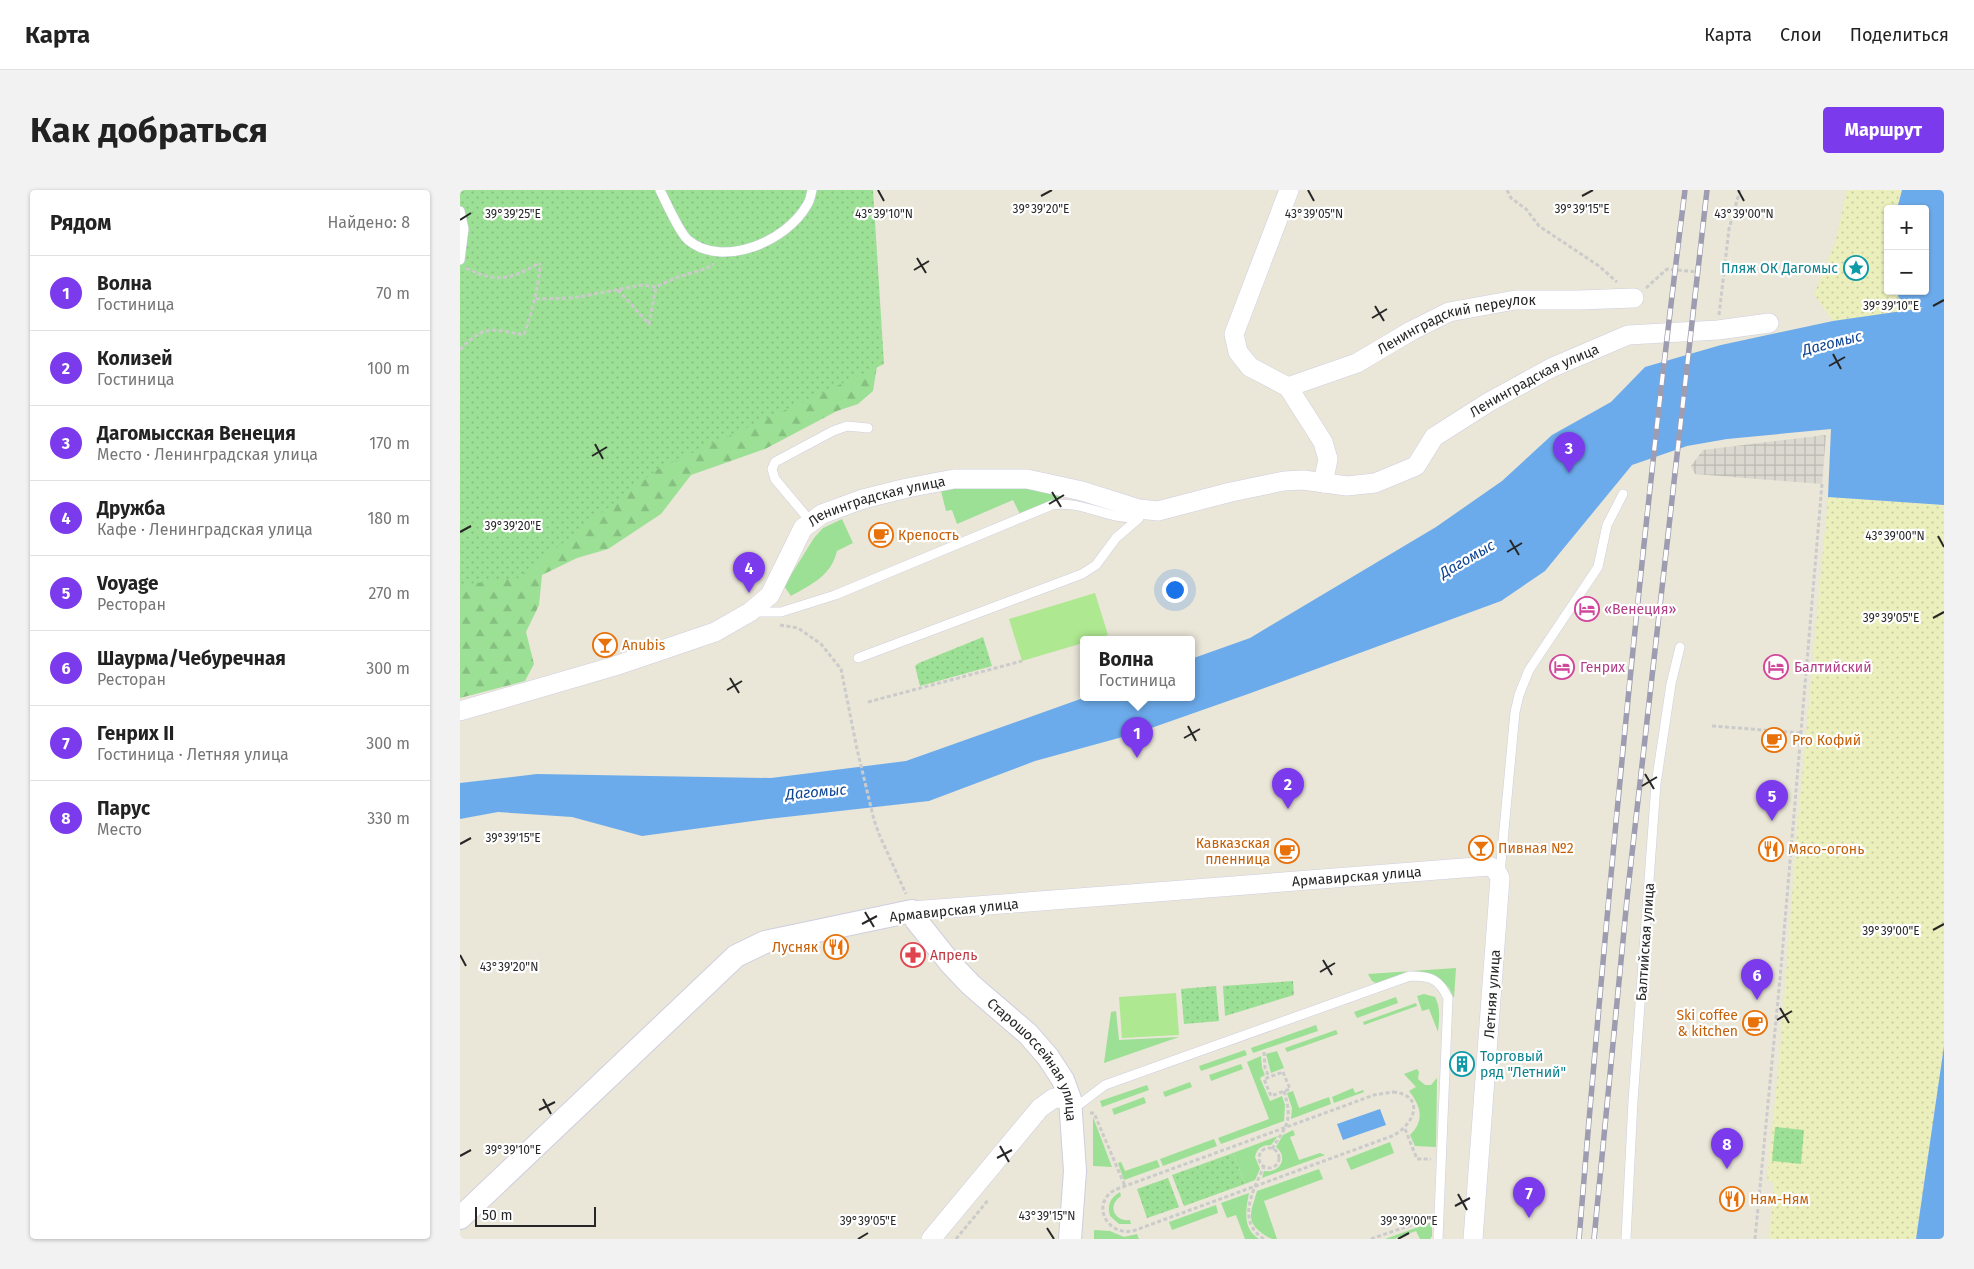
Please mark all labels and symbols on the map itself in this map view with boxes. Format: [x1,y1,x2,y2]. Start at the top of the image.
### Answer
text: 39°39'20"E [1013,202,1069,216]
text: 39°39'15"E [1554,202,1610,216]
text: 39°39'25"E [485,207,541,221]
text: 43°39'10"N [855,207,913,221]
text: 43°39'05"N [1285,207,1343,221]
text: 43°39'00"N [1714,207,1774,221]
place icon: Пляж ОК Дагомыс [1843,255,1869,281]
place label: Пляж ОК Дагомыс [1721,260,1838,277]
street label: Ленинградский переулок [1374,292,1536,358]
text: 39°39'10"E [1863,299,1919,313]
water label: Дагомыс [1799,327,1865,359]
street label: Ленинградская улица [1467,340,1602,421]
pin: 3 [1553,432,1585,473]
street label: Ленинградская улица [805,473,947,530]
text: 39°39'20"E [485,519,541,533]
cafe icon: Крепость [868,522,894,548]
place label: Крепость [898,527,959,544]
text: 43°39'00"N [1865,529,1925,543]
water label: Дагомыс [1435,536,1499,583]
pin: 4 [733,552,765,593]
your location [1162,577,1188,603]
hotel icon: «Венеция» [1574,596,1600,622]
place label: «Венеция» [1604,601,1676,618]
text: 39°39'05"E [1863,611,1919,625]
bar icon: Anubis [592,632,618,658]
place label: Anubis [622,637,666,654]
hotel icon: Генрих [1549,654,1575,680]
hotel icon: Балтийский [1763,654,1789,680]
place label: Генрих [1580,659,1625,676]
place label: Балтийский [1794,659,1872,676]
pin: 1 [1121,717,1153,758]
cafe icon: Pro Кофий [1761,727,1787,753]
place label: Pro Кофий [1792,732,1861,749]
pin: 2 [1272,768,1304,809]
water label: Дагомыс [784,780,848,804]
pin: 5 [1756,780,1788,821]
text: 39°39'15"E [485,831,541,845]
place label: Кавказская пленница [1196,835,1270,868]
bar icon: Пивная №2 [1468,835,1494,861]
restaurant icon: Мясо-огонь [1758,836,1784,862]
cafe icon: Кавказская пленница [1274,838,1300,864]
place label: Пивная №2 [1498,840,1574,857]
place label: Мясо-огонь [1788,841,1864,858]
street label: Армавирская улица [1291,863,1422,890]
street label: Балтийская улица [1633,882,1658,1002]
street label: Армавирская улица [889,895,1019,926]
text: 39°39'00"E [1862,924,1920,938]
restaurant icon: Лусняк [823,934,849,960]
place label: Лусняк [772,939,819,956]
pharmacy icon: Апрель [900,942,926,968]
place label: Апрель [930,947,977,964]
street label: Летняя улица [1481,949,1504,1039]
pin: 6 [1741,959,1773,1000]
text: 43°39'20"N [480,960,538,974]
street label: Старошоссейная улица [983,995,1080,1122]
place label: Ski coffee & kitchen [1676,1007,1738,1040]
cafe icon: Ski coffee & kitchen [1742,1010,1768,1036]
place label: Торговый ряд "Летний" [1480,1048,1566,1081]
building icon: Торговый ряд "Летний" [1449,1051,1475,1077]
pin: 8 [1711,1128,1743,1169]
text: 39°39'10"E [485,1143,541,1157]
pin: 7 [1513,1177,1545,1218]
restaurant icon: Ням-Ням [1719,1186,1745,1212]
place label: Ням-Ням [1750,1191,1809,1208]
scale bar [475,1204,596,1227]
text: 43°39'15"N [1018,1209,1076,1223]
text: 39°39'05"E [840,1214,896,1228]
text: 39°39'00"E [1380,1214,1438,1228]

